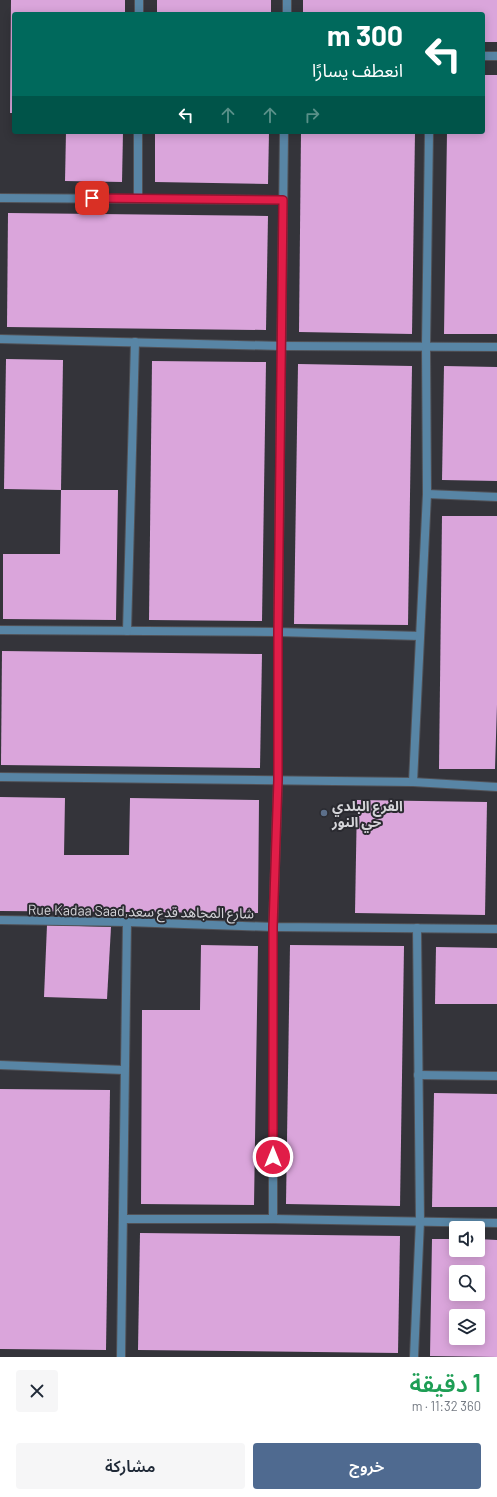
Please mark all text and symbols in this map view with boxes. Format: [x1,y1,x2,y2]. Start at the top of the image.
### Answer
text: 300 m [327,18,403,52]
icon: left [417,28,469,80]
text: انعطف يسارًا [312,59,403,81]
icon: left [175,104,197,126]
icon: ahead [217,104,239,126]
icon: ahead [259,104,281,126]
icon: right [301,104,323,126]
pin [75,181,109,215]
icon: arrive [81,187,103,209]
place label: الفرع البلدي حي النور [331,797,403,833]
marker: الفرع البلدي حي النور [319,808,329,818]
street label: Rue Kadaa Saad,شارع المجاهد قدع سعد [28,901,254,924]
position arrow [252,1136,294,1178]
map controls [449,1221,485,1345]
button: sound [449,1221,485,1257]
button: search [449,1265,485,1301]
button: layers [449,1309,485,1345]
text: 1 دقيقة [409,1368,481,1397]
button: close [16,1370,58,1412]
text: 360 m · 11:32 [412,1398,481,1414]
button: مشاركة [16,1443,245,1489]
button: خروج [253,1443,481,1489]

